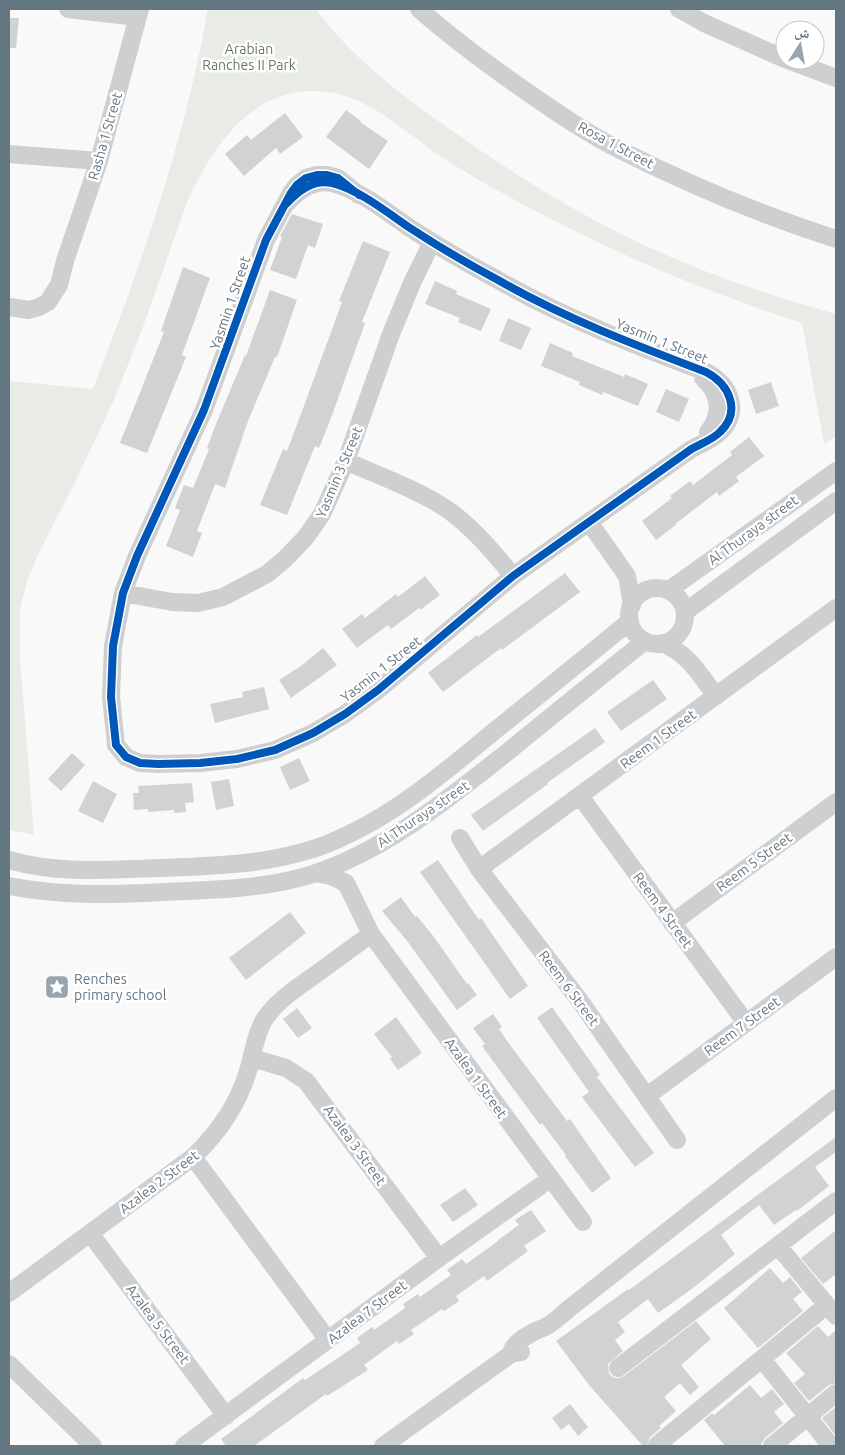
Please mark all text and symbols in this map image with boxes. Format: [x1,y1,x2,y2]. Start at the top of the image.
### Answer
north arrow [775,20,825,70]
text: ش [793,23,811,43]
park label: Arabian Ranches II Park [202,41,296,73]
street label: Rasha 1 Street [85,90,125,182]
street label: Rosa 1 Street [575,118,657,172]
street label: Yasmin 1 Street [207,254,254,352]
street label: Yasmin 1 Street [614,315,711,367]
street label: Yasmin 3 Street [313,423,366,520]
street label: Al Thuraya street [705,492,801,568]
street label: Yasmin 1 Street [338,632,425,705]
street label: Reem 1 Street [617,706,699,772]
street label: Al Thuraya street [374,777,472,851]
street label: Reem 5 Street [713,829,795,895]
street label: Reem 4 Street [630,869,696,951]
street label: Reem 6 Street [536,947,603,1029]
place label: Renches primary school [74,971,167,1003]
place icon: Renches primary school [44,974,70,1000]
street label: Reem 7 Street [701,993,783,1059]
street label: Azalea 1 Street [442,1035,511,1121]
street label: Azalea 3 Street [321,1102,390,1188]
street label: Azalea 2 Street [116,1147,202,1217]
street label: Azalea 7 Street [324,1277,410,1347]
street label: Azalea 5 Street [123,1281,193,1367]

